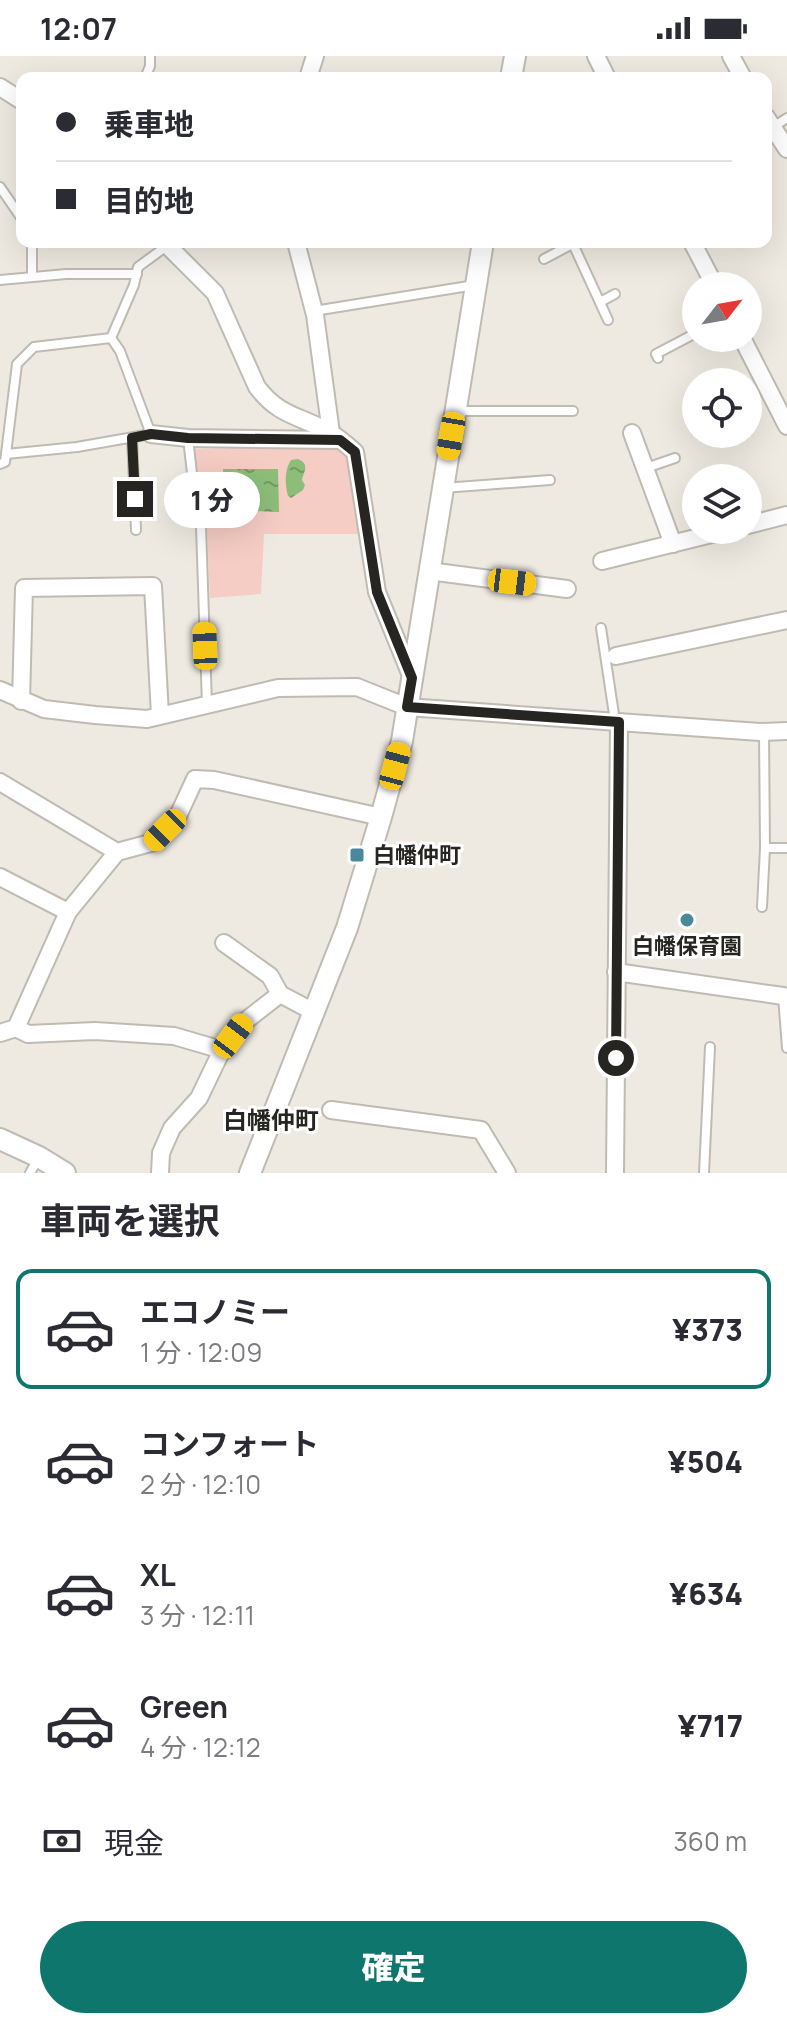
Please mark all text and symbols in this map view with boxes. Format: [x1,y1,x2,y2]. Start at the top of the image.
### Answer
text: 12:07 [40,8,117,49]
text: 乗車地 [104,103,194,144]
text: 目的地 [104,180,194,221]
north arrow [682,272,762,352]
map controls [682,272,762,544]
button: locate [682,368,762,448]
car [435,410,467,462]
button: layers [682,464,762,544]
callout: 1 分 [163,471,259,527]
route end [117,481,153,517]
text: 1 分 [190,482,234,518]
car [487,567,537,597]
car [192,622,218,670]
car [377,740,413,792]
car [140,805,190,855]
place label: 白幡仲町 [373,840,461,870]
marker: 白幡仲町 [348,846,366,864]
marker: 白幡保育園 [678,911,696,929]
place label: 白幡保育園 [632,931,742,961]
car [209,1010,257,1062]
route start [598,1040,634,1076]
district label: 白幡仲町 [223,1103,319,1136]
text: 車両を選択 [40,1196,220,1245]
text: エコノミー [140,1291,290,1332]
icon: car [44,1293,116,1365]
text: ¥373 [672,1309,743,1350]
text: 1 分 · 12:09 [140,1334,262,1370]
text: コンフォート [140,1423,319,1464]
icon: car [44,1425,116,1497]
text: ¥504 [668,1441,743,1482]
text: 2 分 · 12:10 [140,1466,261,1502]
text: XL [140,1554,176,1595]
icon: car [44,1557,116,1629]
text: ¥634 [669,1573,743,1614]
text: 3 分 · 12:11 [140,1597,255,1633]
text: Green [140,1686,228,1727]
icon: car [44,1689,116,1761]
text: ¥717 [678,1705,743,1746]
text: 4 分 · 12:12 [140,1729,261,1765]
icon: cash [40,1819,84,1863]
text: 現金 [104,1822,164,1863]
text: 360 m [673,1823,747,1859]
button: 確定 [40,1921,747,2013]

